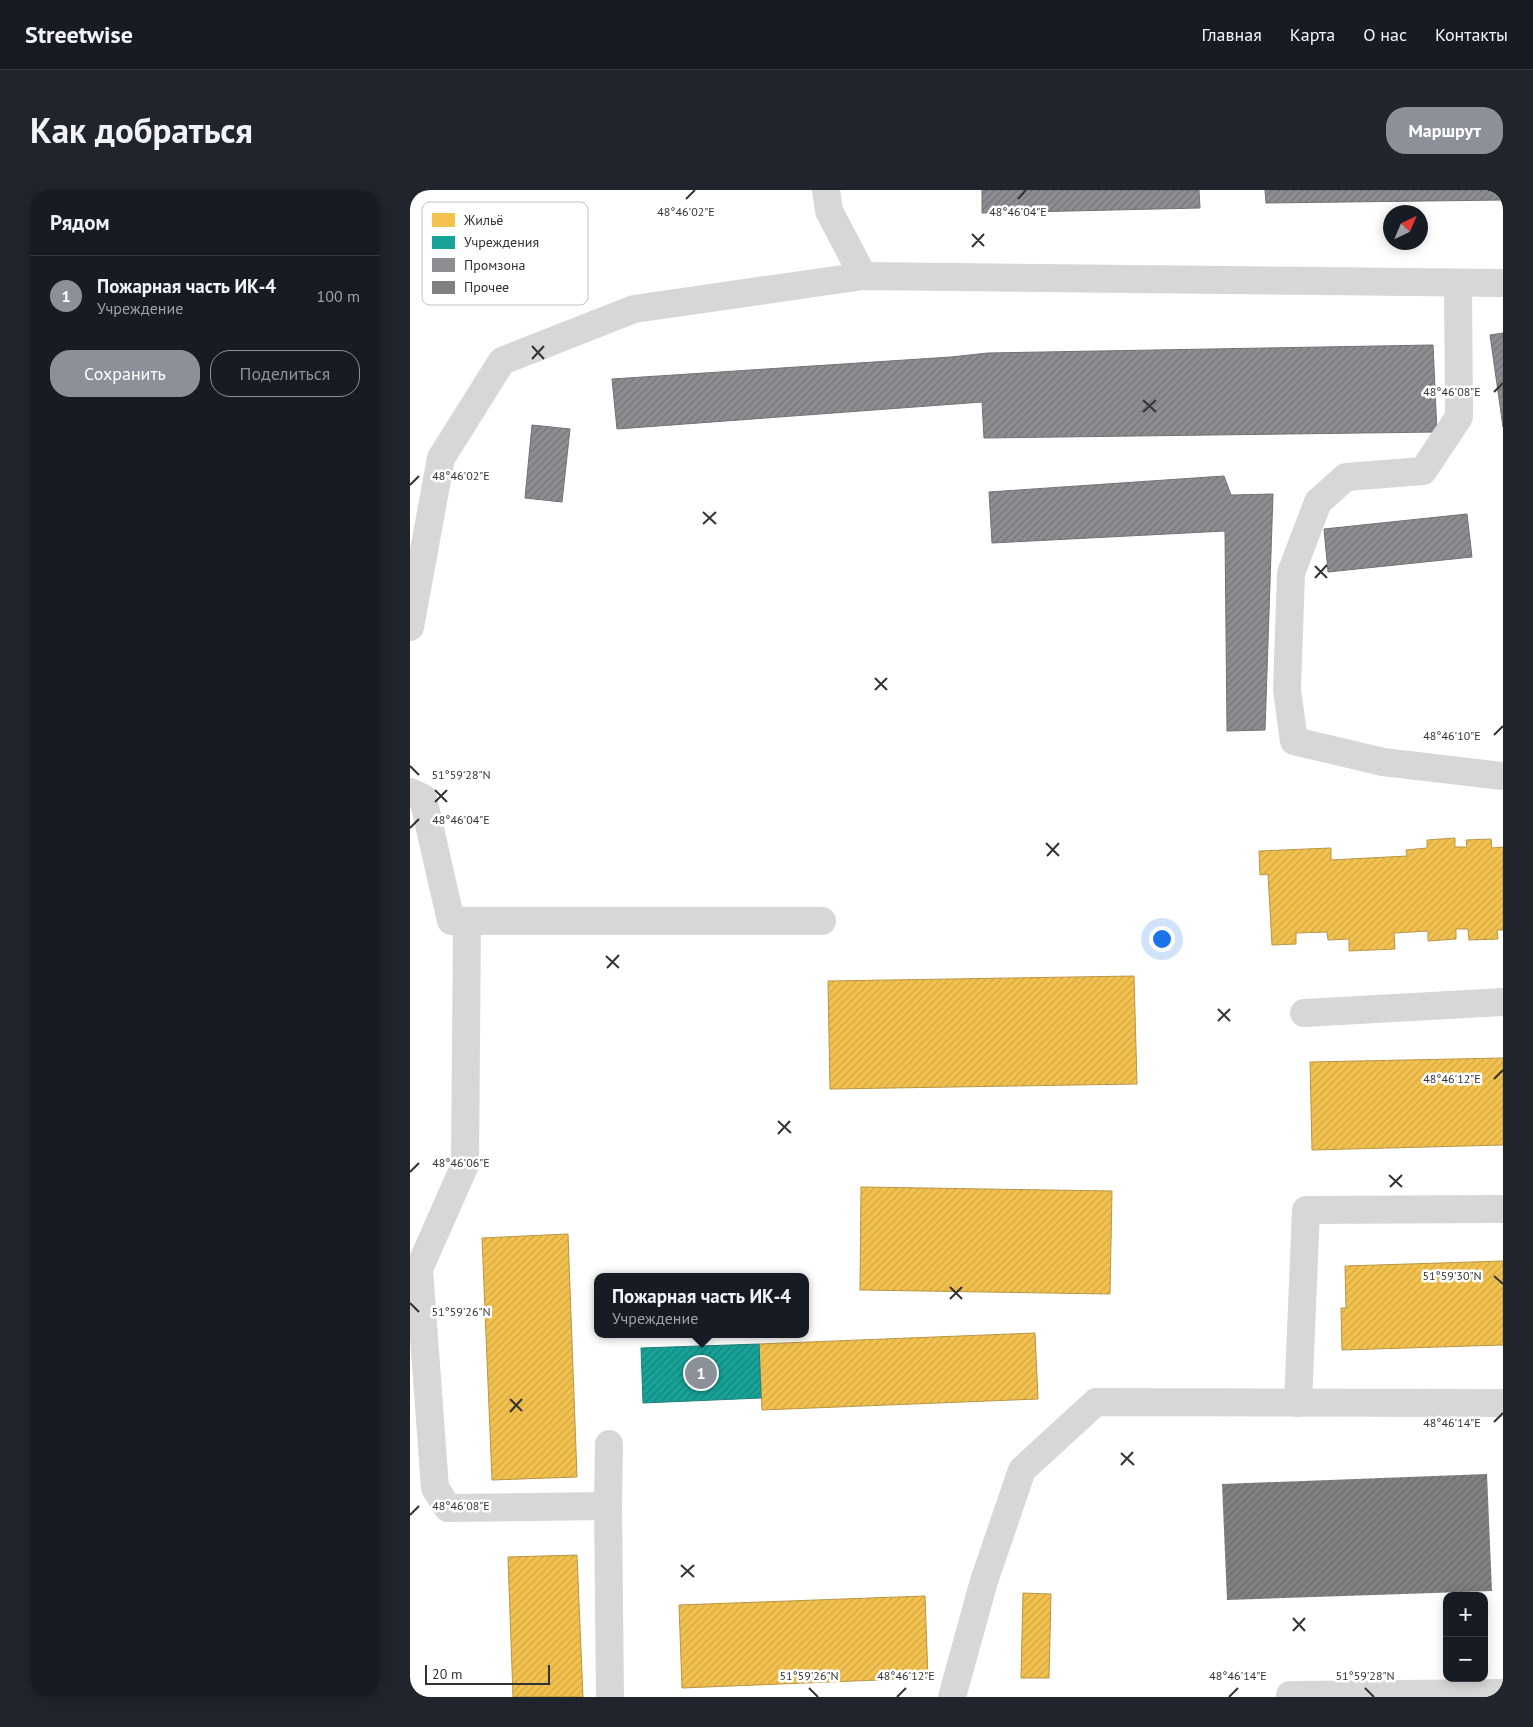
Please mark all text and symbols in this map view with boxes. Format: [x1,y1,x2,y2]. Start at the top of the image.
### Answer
text: Streetwise [25,19,133,50]
text: Главная [1201,23,1262,46]
text: Карта [1290,23,1335,46]
text: О нас [1363,23,1407,46]
text: Контакты [1435,23,1508,46]
text: Как добраться [30,107,253,153]
button: Маршрут [1386,107,1503,154]
legend [422,202,588,305]
text: 48°46'02"E [657,204,715,219]
text: 48°46'04"E [989,204,1047,219]
north arrow [1383,205,1428,250]
text: Рядом [50,209,109,236]
text: Жильё [463,211,503,229]
text: Учреждения [464,233,539,251]
text: Промзона [464,256,526,274]
text: Пожарная часть ИК-4 [97,274,276,298]
text: Прочее [464,278,509,296]
text: 1 [61,286,71,306]
text: 100 m [317,286,360,306]
text: Учреждение [97,298,183,318]
button: Сохранить [50,350,200,397]
button: Поделиться [210,350,360,397]
text: 48°46'08"E [1423,384,1481,399]
text: 48°46'02"E [432,468,490,483]
text: 48°46'10"E [1423,728,1481,743]
text: 51°59'28"N [431,767,491,782]
text: 48°46'04"E [432,812,490,827]
your location [1149,926,1175,952]
text: 48°46'12"E [1423,1071,1481,1086]
text: 48°46'06"E [432,1155,490,1170]
text: 51°59'30"N [1422,1268,1482,1283]
popup [594,1273,809,1338]
text: Пожарная часть ИК-4 [612,1284,791,1308]
text: 51°59'26"N [431,1304,491,1319]
text: Учреждение [612,1308,698,1328]
pin: 1 [685,1354,717,1392]
text: 48°46'14"E [1423,1415,1481,1430]
text: 48°46'08"E [432,1498,490,1513]
map controls [1443,1592,1488,1682]
button: + [1443,1592,1488,1637]
button: − [1443,1637,1488,1682]
scale bar [425,1662,550,1685]
text: 20 m [432,1665,462,1683]
text: 51°59'26"N [779,1668,839,1683]
text: 48°46'12"E [877,1668,935,1683]
text: 48°46'14"E [1209,1668,1267,1683]
text: 51°59'28"N [1335,1668,1395,1683]

